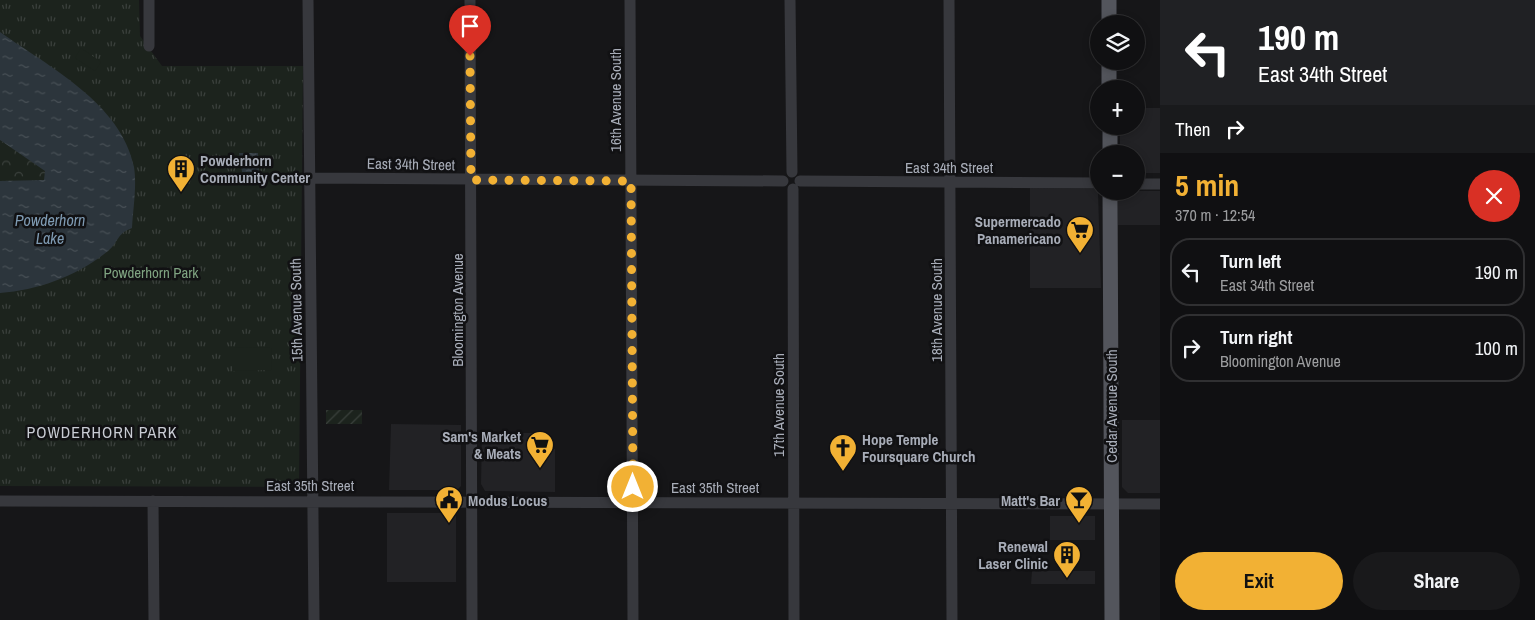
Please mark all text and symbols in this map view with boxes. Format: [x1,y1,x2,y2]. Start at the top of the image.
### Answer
pin [449,5,491,56]
icon: arrive [456,12,484,40]
text: 190 m [1258,14,1339,61]
map controls [1090,15,1145,200]
button: layers [1090,15,1145,70]
icon: left [1175,20,1240,85]
street label: 16th Avenue South [605,48,626,152]
text: East 34th Street [1258,59,1387,89]
button: + [1090,80,1145,135]
icon: right [1221,115,1249,143]
text: Then [1175,116,1211,142]
button: − [1090,145,1145,200]
place label: Powderhorn Community Center [200,150,310,188]
street label: East 34th Street [367,153,456,175]
building icon: Powderhorn Community Center [166,154,196,193]
street label: East 34th Street [905,157,994,178]
text: 5 min [1175,165,1239,205]
button: close [1468,170,1520,222]
text: 370 m · 12:54 [1175,204,1255,226]
water label: Powderhorn Lake [15,209,85,249]
place label: Supermercado Panamericano [975,211,1061,249]
supermarket icon: Supermercado Panamericano [1065,215,1095,254]
text: Turn left [1220,248,1281,274]
street label: Bloomington Avenue [447,253,468,367]
street label: 15th Avenue South [285,258,307,362]
street label: 18th Avenue South [926,258,947,362]
icon: left [1177,258,1205,286]
text: 190 m [1475,259,1518,285]
park label: Powderhorn Park [103,262,199,283]
text: East 34th Street [1220,274,1314,296]
text: Turn right [1220,324,1292,350]
icon: right [1177,334,1205,362]
text: 100 m [1475,335,1518,361]
street label: Cedar Avenue South [1101,349,1122,463]
text: Bloomington Avenue [1220,350,1341,372]
street label: 17th Avenue South [768,353,789,457]
district label: POWDERHORN PARK [26,421,178,443]
place label: Sam's Market & Meats [442,426,521,464]
place label: Hope Temple Foursquare Church [862,429,976,467]
supermarket icon: Sam's Market & Meats [525,430,555,469]
church icon: Hope Temple Foursquare Church [828,433,858,472]
position arrow [606,460,658,512]
street label: East 35th Street [266,475,355,496]
street label: East 35th Street [671,477,760,498]
public building icon: Modus Locus [434,485,464,524]
bar icon: Matt's Bar [1064,485,1094,524]
place label: Modus Locus [468,490,547,511]
place label: Matt's Bar [1001,490,1060,511]
place label: Renewal Laser Clinic [978,536,1048,574]
building icon: Renewal Laser Clinic [1052,540,1082,579]
button: Exit [1175,552,1343,610]
button: Share [1353,552,1520,610]

